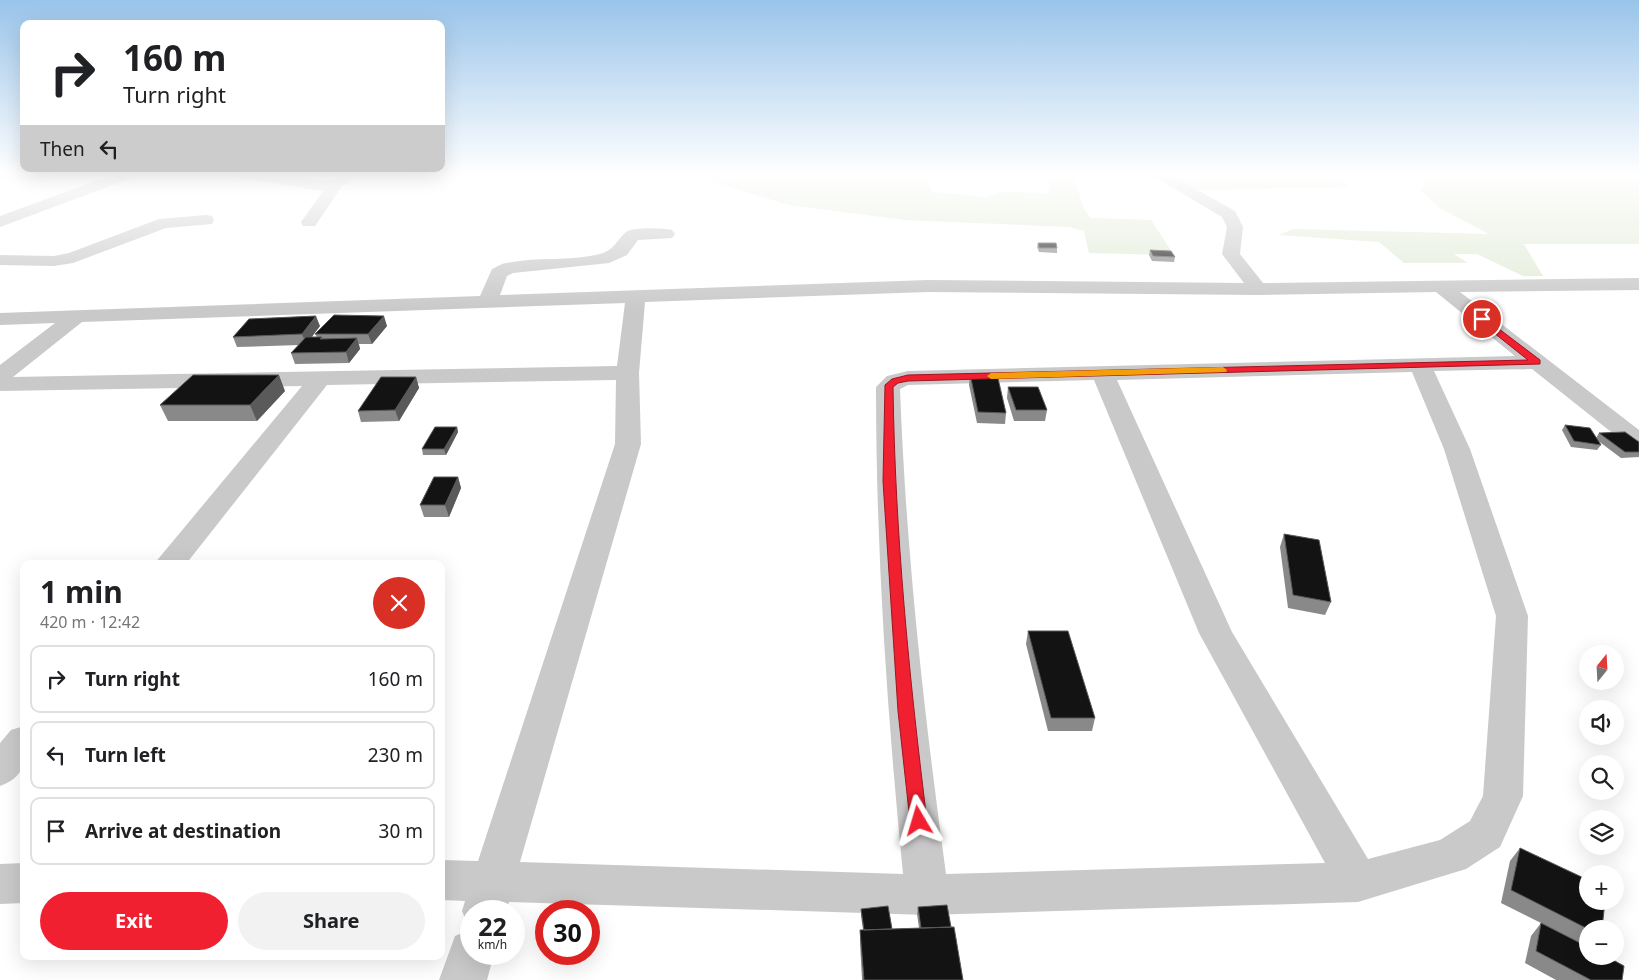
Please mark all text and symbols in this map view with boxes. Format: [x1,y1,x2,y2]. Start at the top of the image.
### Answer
text: 160 m [123,34,226,81]
icon: right [40,40,105,105]
text: Turn right [123,79,226,109]
icon: left [95,135,123,163]
text: Then [40,136,85,162]
pin [1461,298,1503,340]
icon: arrive [1468,305,1496,333]
text: 1 min [40,571,123,612]
button: close [373,577,425,629]
text: 420 m · 12:42 [40,611,140,633]
north arrow [1579,645,1624,690]
map controls [1579,645,1624,965]
icon: right [42,665,70,693]
text: Turn right [85,666,180,692]
text: 160 m [368,666,423,692]
button: sound [1579,700,1624,745]
icon: left [42,741,70,769]
text: Turn left [85,742,166,768]
text: 230 m [368,742,423,768]
button: search [1579,755,1624,800]
position arrow [892,794,944,846]
button: layers [1579,810,1624,855]
icon: arrive [42,817,70,845]
text: Arrive at destination [85,818,281,844]
text: 30 m [379,818,423,844]
button: + [1579,865,1624,910]
button: Exit [40,892,228,950]
button: Share [238,892,425,950]
speed limit sign: 30 [535,900,600,965]
text: 22 [478,909,507,943]
button: − [1579,920,1624,965]
text: km/h [478,936,507,953]

